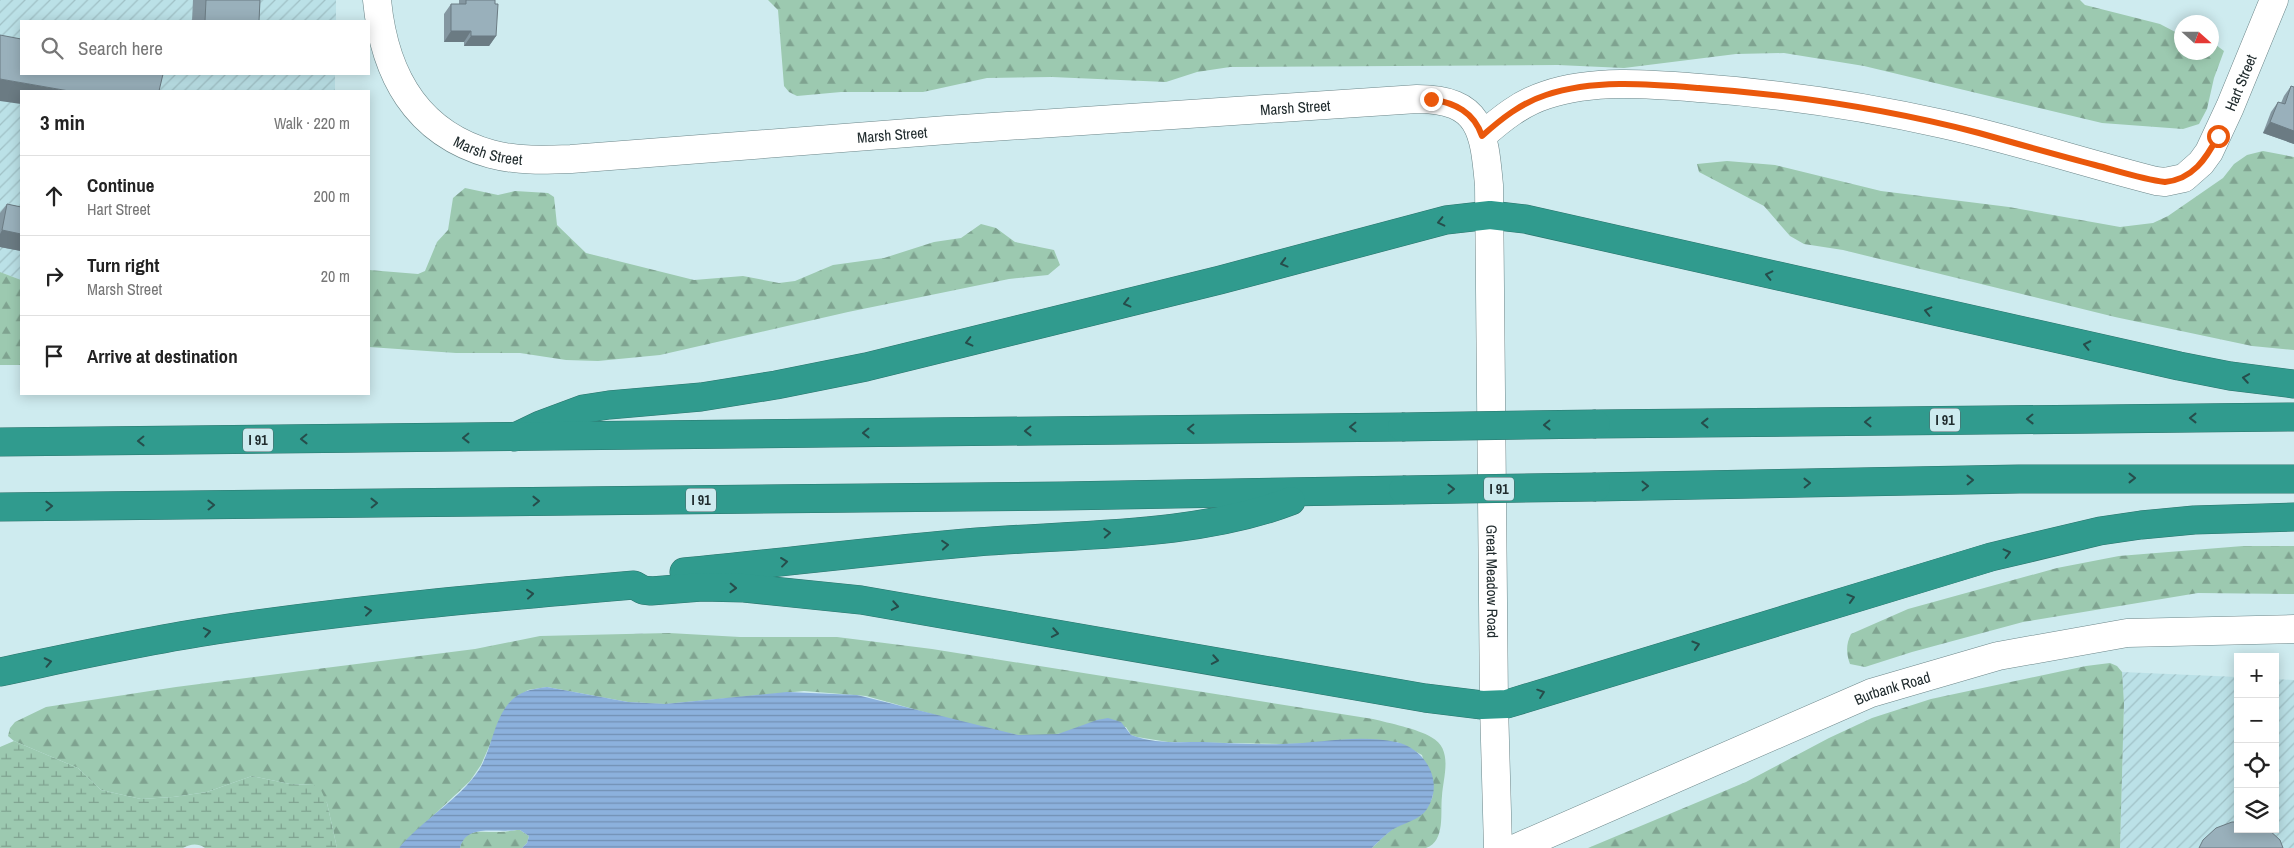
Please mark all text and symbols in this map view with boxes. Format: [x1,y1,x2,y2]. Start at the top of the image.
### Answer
north arrow [2174,15,2219,60]
search box [20,20,370,75]
icon: search [38,34,66,62]
text: Search here [78,35,163,61]
street label: Hart Street [2219,50,2261,114]
route end [1420,88,1443,111]
street label: Marsh Street [1259,94,1332,120]
text: 3 min [40,108,85,137]
text: Walk · 220 m [274,112,350,134]
street label: Marsh Street [856,121,929,147]
route start [2207,125,2230,148]
street label: Marsh Street [450,130,524,170]
text: Continue [87,172,155,198]
icon: ahead [40,182,68,210]
text: 200 m [314,185,350,207]
text: Hart Street [87,198,150,220]
one-way arrow [1437,216,1446,227]
text: Turn right [87,252,159,278]
one-way arrow [1280,257,1289,268]
icon: right [40,262,68,290]
text: 20 m [321,265,350,287]
one-way arrow [1765,270,1774,281]
text: Marsh Street [87,278,162,300]
one-way arrow [1122,297,1131,308]
one-way arrow [1923,306,1932,317]
one-way arrow [964,336,973,347]
one-way arrow [2082,340,2091,351]
icon: arrive [40,342,68,370]
text: Arrive at destination [87,343,238,369]
one-way arrow [2241,374,2250,384]
road number: I 91 [1930,408,1960,432]
one-way arrow [2189,412,2197,423]
one-way arrow [2026,414,2034,424]
one-way arrow [1864,416,1872,427]
one-way arrow [1701,418,1709,428]
one-way arrow [1543,420,1550,430]
one-way arrow [1349,422,1357,433]
one-way arrow [1187,424,1195,435]
one-way arrow [1024,426,1032,436]
road number: I 91 [243,428,273,452]
one-way arrow [862,428,870,438]
one-way arrow [462,432,470,443]
one-way arrow [300,434,308,444]
one-way arrow [137,436,145,446]
one-way arrow [2129,473,2137,484]
one-way arrow [1966,475,1974,485]
road number: I 91 [1484,478,1514,500]
one-way arrow [1804,478,1812,488]
one-way arrow [1642,481,1649,491]
one-way arrow [1448,484,1456,495]
road number: I 91 [686,488,716,512]
one-way arrow [532,496,540,506]
one-way arrow [370,498,378,508]
one-way arrow [208,500,215,510]
one-way arrow [45,501,53,512]
street label: Great Meadow Road [1482,524,1504,638]
one-way arrow [1103,528,1111,539]
one-way arrow [941,540,949,551]
one-way arrow [2003,548,2012,559]
one-way arrow [779,558,788,568]
one-way arrow [730,583,738,593]
one-way arrow [526,589,534,600]
one-way arrow [1847,593,1855,603]
one-way arrow [890,600,899,610]
one-way arrow [365,606,373,617]
one-way arrow [203,627,212,637]
one-way arrow [1051,627,1059,637]
one-way arrow [1691,640,1699,650]
map controls [2234,653,2279,833]
button: + [2234,653,2279,698]
one-way arrow [1211,655,1219,665]
one-way arrow [43,657,52,668]
street label: Burbank Road [1851,666,1932,710]
one-way arrow [1536,689,1544,699]
button: − [2234,698,2279,743]
button: locate [2234,743,2279,788]
button: layers [2234,788,2279,833]

